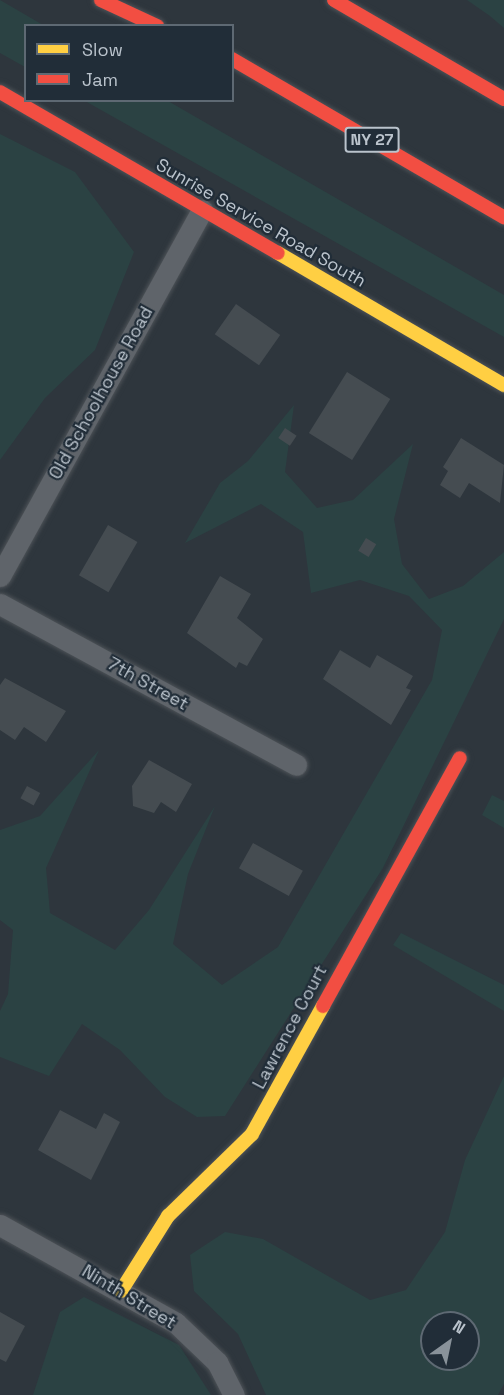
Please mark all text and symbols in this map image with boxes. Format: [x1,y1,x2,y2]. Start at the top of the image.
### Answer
legend [24,24,234,102]
text: Slow [82,38,123,61]
text: Jam [82,68,118,91]
road number: NY 27 [344,127,400,153]
street label: Sunrise Service Road South [152,154,370,292]
street label: Old Schoolhouse Road [44,303,158,483]
street label: 7th Street [104,653,192,715]
street label: Lawrence Court [248,961,332,1093]
street label: Ninth Street [78,1260,180,1334]
north arrow [420,1311,480,1371]
text: N [449,1315,469,1339]

